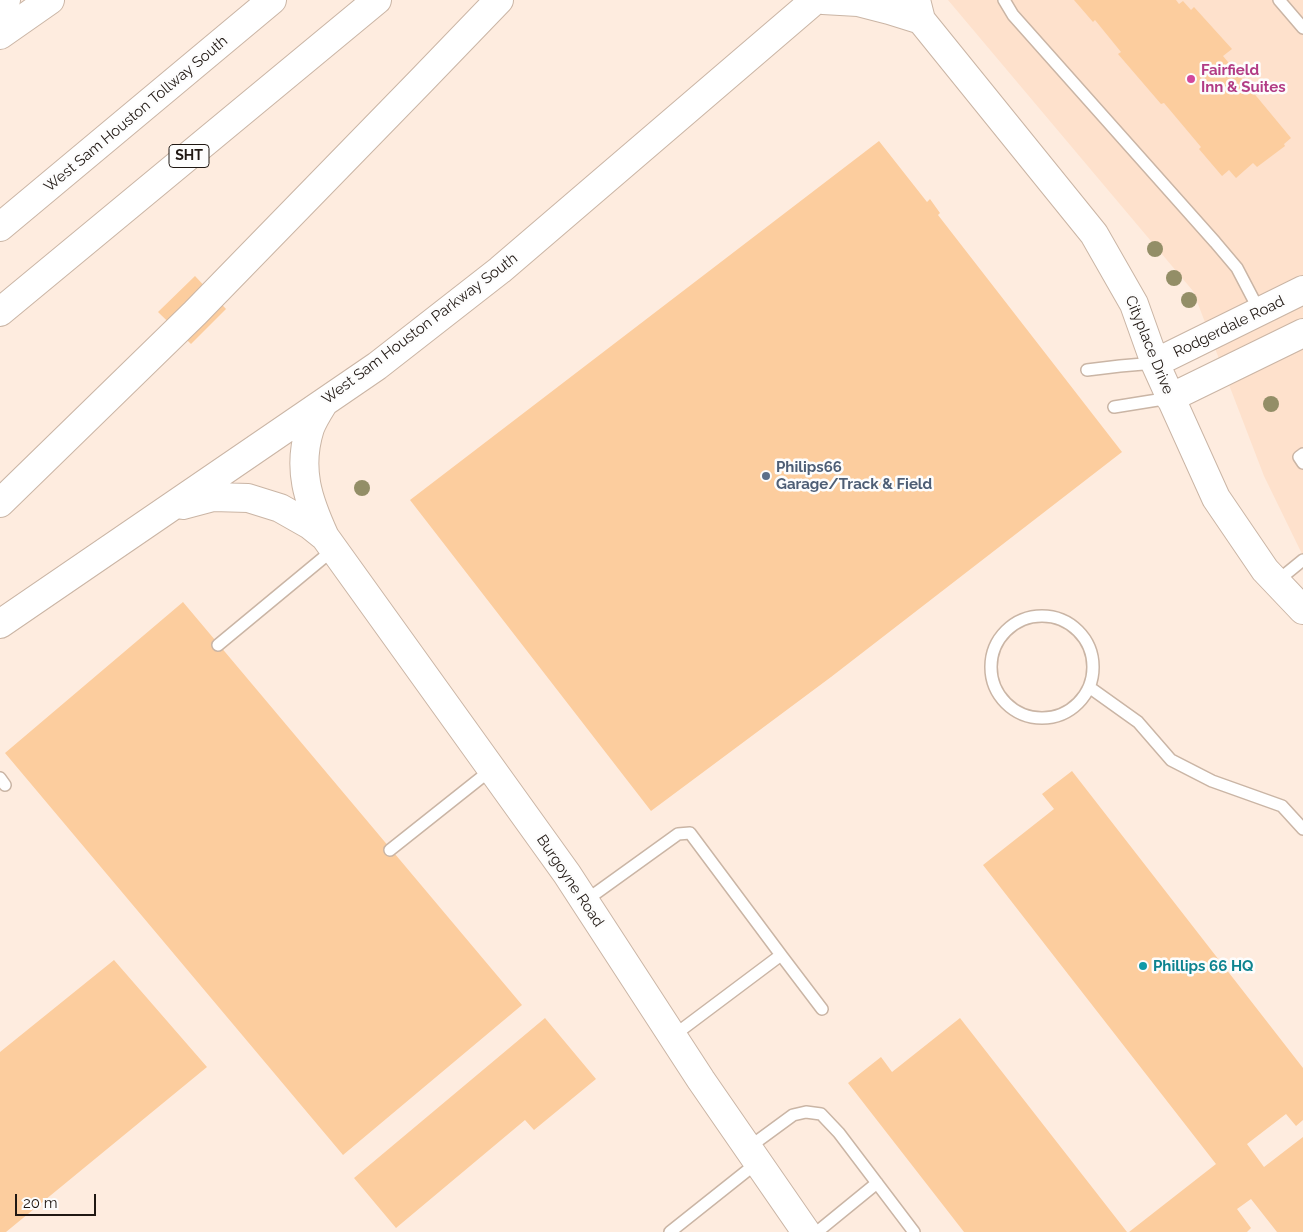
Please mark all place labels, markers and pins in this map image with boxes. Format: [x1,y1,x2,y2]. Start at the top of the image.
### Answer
place label: Fairfield Inn & Suites [1201,61,1286,96]
marker: Fairfield Inn & Suites [1185,73,1197,85]
place label: Philips66 Garage/Track & Field [776,458,932,493]
marker: Philips66 Garage/Track & Field [760,470,772,482]
place label: Phillips 66 HQ [1153,957,1253,975]
marker: Phillips 66 HQ [1137,960,1149,972]

